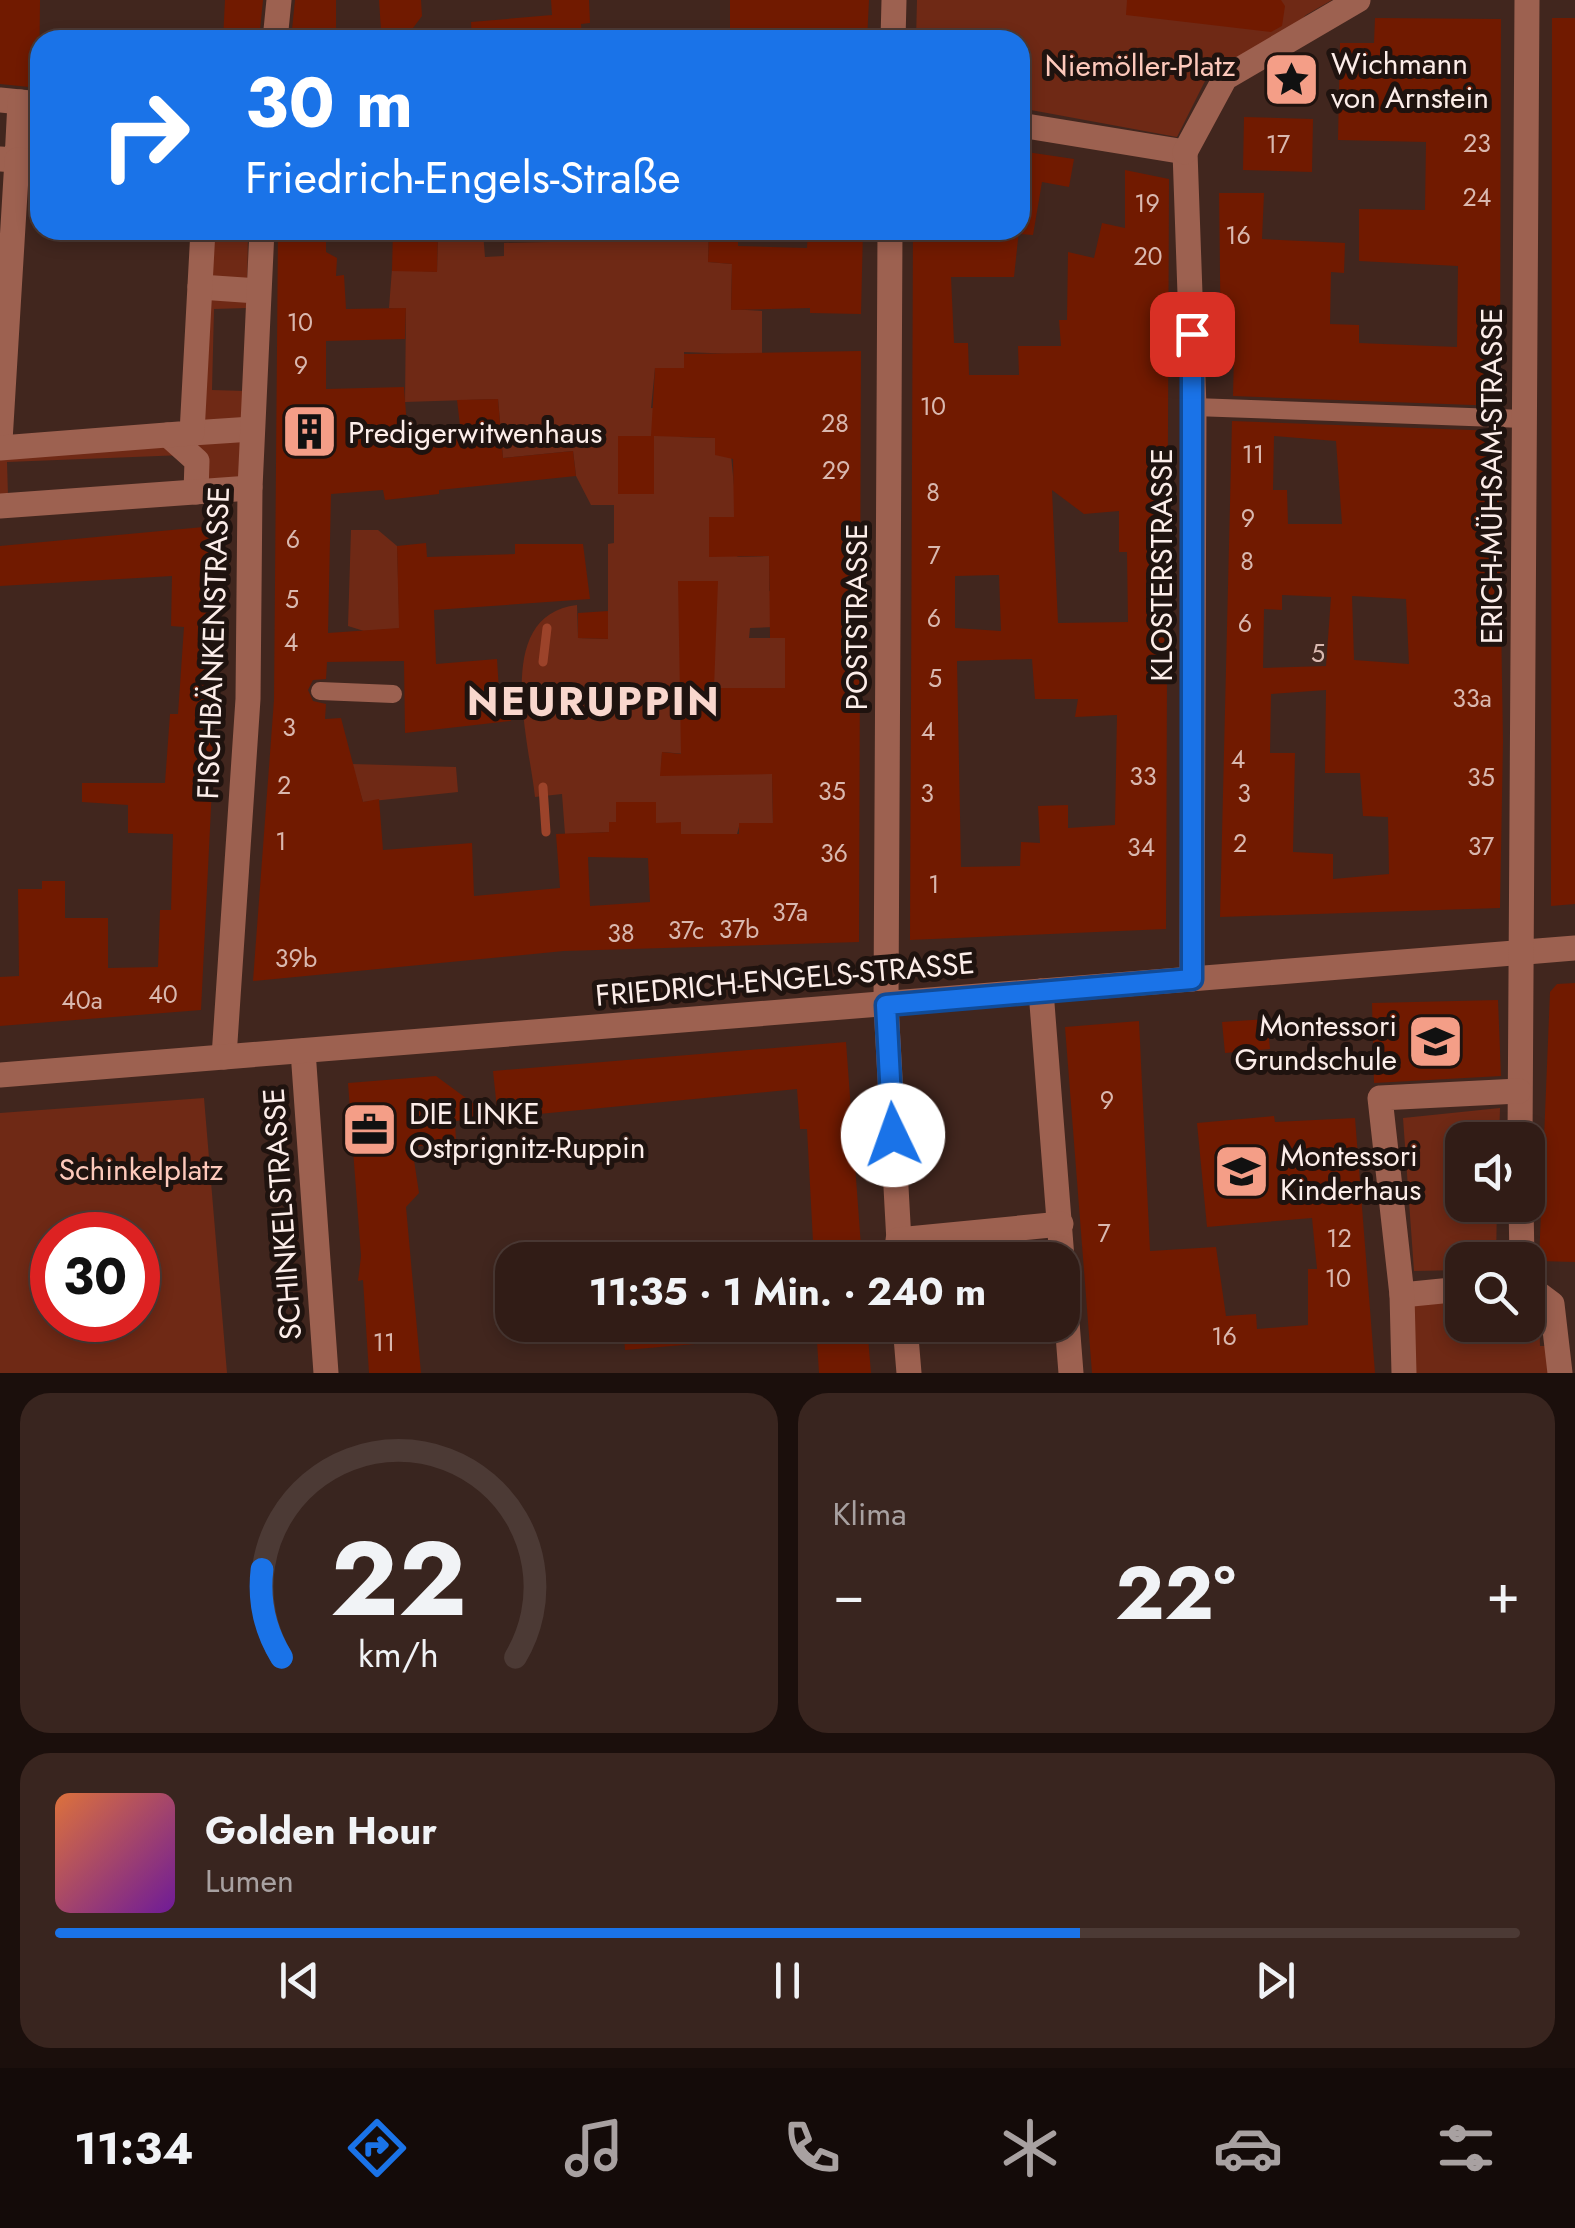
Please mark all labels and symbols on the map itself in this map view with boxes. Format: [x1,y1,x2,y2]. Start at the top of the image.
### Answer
place label: Wichmann von Arnstein [1331,42,1489,119]
park label: Niemöller-Platz [1045,44,1236,87]
place icon: Wichmann von Arnstein [1262,50,1322,110]
house number: 23 [1463,125,1491,161]
house number: 17 [1266,126,1290,162]
house number: 24 [1463,179,1491,215]
house number: 19 [1134,185,1160,221]
house number: 16 [1225,217,1251,253]
house number: 20 [1133,238,1163,274]
pin [1150,292,1235,377]
house number: 10 [287,304,313,340]
street label: ERICH-MÜHSAM-STRASSE [1470,308,1513,644]
house number: 9 [294,347,308,383]
house number: 10 [920,388,946,424]
building icon: Predigerwitwenhaus [279,402,339,462]
house number: 28 [821,405,849,441]
place label: Predigerwitwenhaus [348,411,602,454]
house number: 11 [1242,436,1264,472]
street label: KLOSTERSTRASSE [1140,448,1183,682]
house number: 29 [822,452,850,488]
house number: 8 [926,474,940,510]
street label: FISCHBÄNKENSTRASSE [186,486,240,800]
house number: 9 [1241,500,1255,536]
house number: 6 [286,521,300,557]
street label: POSTSTRASSE [835,524,878,710]
house number: 7 [927,537,941,573]
house number: 8 [1240,543,1254,579]
house number: 5 [285,581,299,617]
house number: 6 [927,600,941,636]
house number: 6 [1238,605,1252,641]
house number: 4 [284,624,298,660]
house number: 5 [1311,635,1325,671]
house number: 5 [928,660,942,696]
district label: NEURUPPIN [467,672,721,730]
house number: 33a [1452,680,1492,716]
house number: 3 [282,709,296,745]
house number: 4 [921,713,935,749]
house number: 4 [1231,741,1245,777]
house number: 33 [1129,758,1157,794]
house number: 35 [1467,759,1495,795]
house number: 2 [277,767,291,803]
house number: 35 [818,773,846,809]
house number: 3 [920,775,934,811]
house number: 3 [1237,775,1251,811]
house number: 1 [275,823,287,859]
house number: 2 [1233,825,1247,861]
house number: 37 [1468,828,1494,864]
house number: 34 [1127,829,1155,865]
house number: 36 [820,835,848,871]
house number: 1 [928,866,940,902]
house number: 37a [772,894,808,930]
house number: 37b [719,911,759,947]
house number: 37c [668,912,704,948]
house number: 38 [607,915,635,951]
house number: 39b [275,940,317,976]
street label: FRIEDRICH-ENGELS-STRASSE [594,941,976,1017]
house number: 40 [148,976,178,1012]
house number: 40a [61,982,103,1018]
place label: Montessori Grundschule [1235,1004,1397,1081]
school or university icon: Montessori Grundschule [1406,1012,1466,1072]
house number: 9 [1100,1082,1114,1118]
position arrow [841,1083,945,1187]
street label: SCHINKELSTRASSE [252,1087,312,1341]
place label: DIE LINKE Ostprignitz-Ruppin [409,1092,645,1169]
office icon: DIE LINKE Ostprignitz-Ruppin [340,1100,400,1160]
place label: Montessori Kinderhaus [1280,1134,1421,1211]
school or university icon: Montessori Kinderhaus [1211,1142,1271,1202]
park label: Schinkelplatz [59,1148,223,1191]
speed limit sign: 30 [30,1212,160,1342]
house number: 7 [1097,1215,1111,1251]
house number: 12 [1326,1220,1352,1256]
house number: 10 [1325,1260,1351,1296]
house number: 16 [1211,1318,1237,1354]
house number: 11 [373,1324,395,1360]

